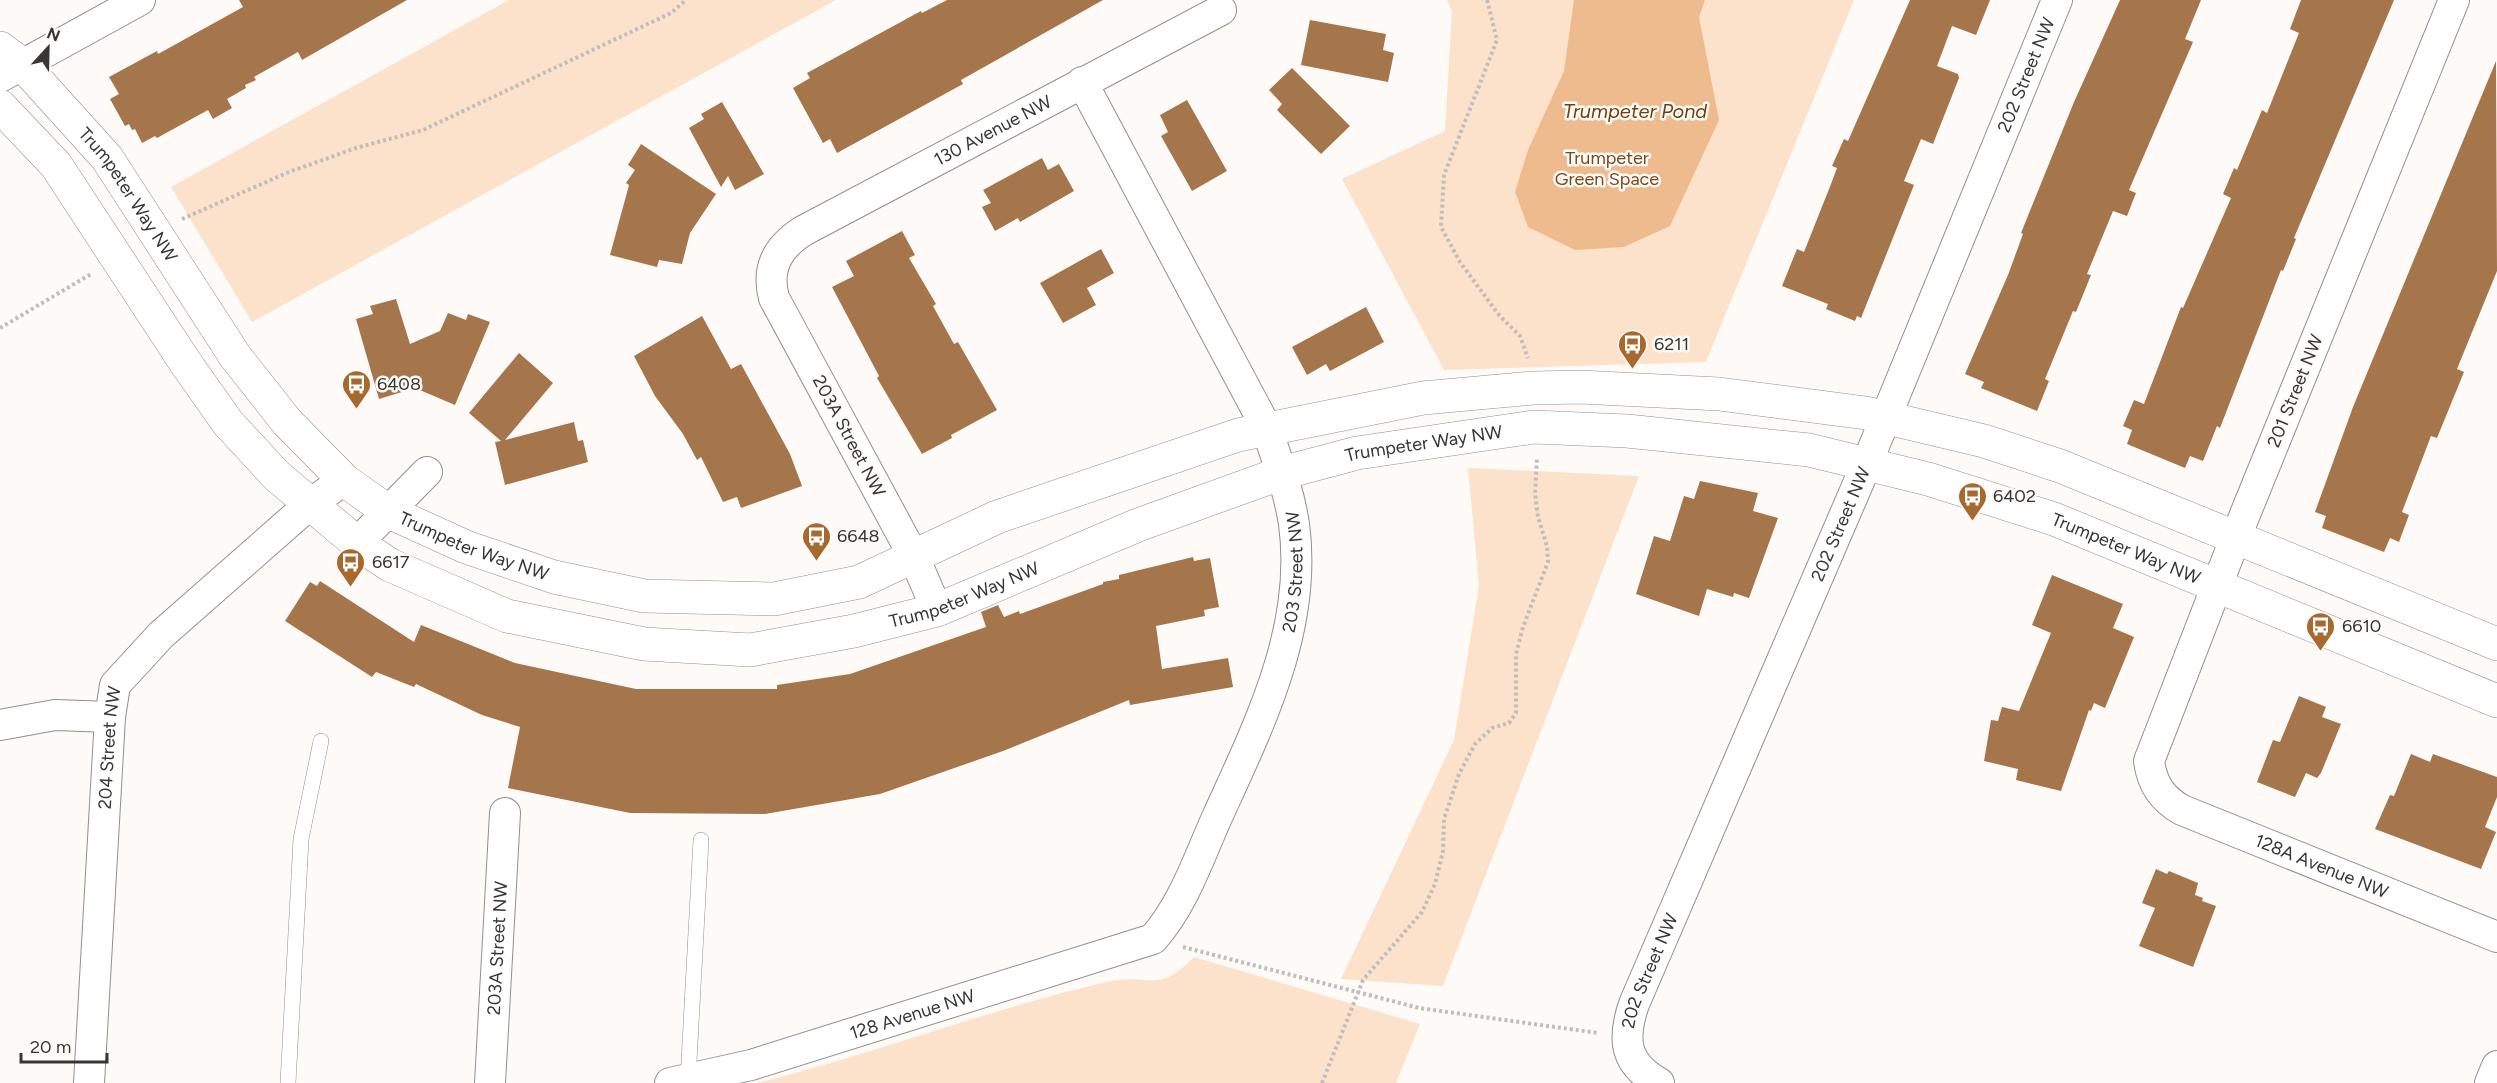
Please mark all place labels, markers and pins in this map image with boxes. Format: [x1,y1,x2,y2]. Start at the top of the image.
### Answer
bus stop icon: 6211 [1617,328,1649,370]
place label: 6211 [1654,333,1689,355]
bus stop icon: 6408 [340,368,372,410]
place label: 6408 [377,373,421,395]
bus stop icon: 6402 [1956,480,1988,522]
place label: 6402 [1993,485,2036,507]
bus stop icon: 6648 [800,520,832,562]
place label: 6648 [837,525,880,547]
bus stop icon: 6617 [335,546,367,588]
place label: 6617 [372,551,410,573]
bus stop icon: 6610 [2305,610,2337,652]
place label: 6610 [2342,615,2381,637]

